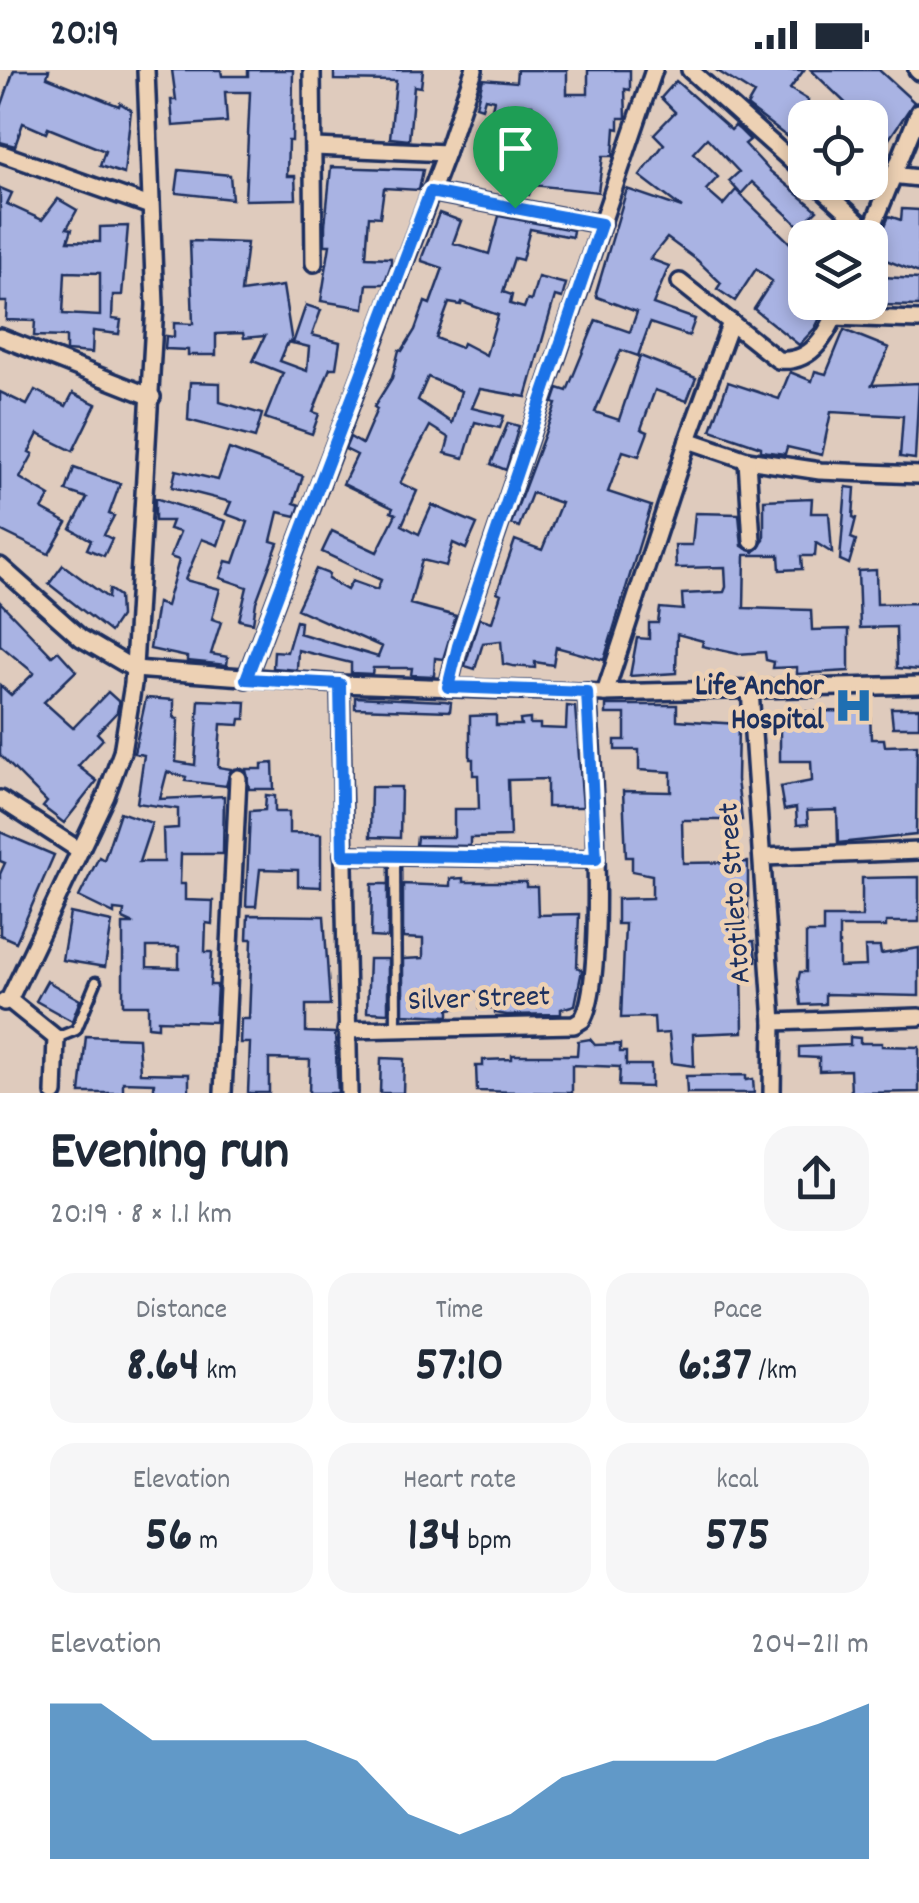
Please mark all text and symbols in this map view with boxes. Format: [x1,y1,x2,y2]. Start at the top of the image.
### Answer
text: 20:19 [50,8,119,63]
map controls [788,100,888,320]
button: locate [788,100,888,200]
pin [473,106,558,209]
icon: arrive [488,121,543,176]
button: layers [788,220,888,320]
place label: Life Anchor Hospital [695,667,825,744]
hospital icon: Life Anchor Hospital [833,684,875,726]
street label: Atotileto Street [709,801,765,985]
street label: Silver Street [407,977,551,1025]
text: Evening run [50,1116,289,1195]
button: share [764,1126,869,1231]
text: 20:19 · 8 × 1.1 km [50,1193,232,1239]
text: Distance [136,1292,227,1332]
text: Time [436,1292,483,1332]
text: Pace [713,1292,762,1332]
text: 8.64 [126,1332,200,1404]
text: 57:10 [415,1332,504,1404]
text: 6:37 [678,1332,752,1404]
text: km [200,1353,237,1393]
text: /km [752,1353,797,1393]
text: Elevation [133,1462,230,1502]
text: Heart rate [403,1462,516,1502]
text: kcal [716,1462,759,1502]
text: 56 [145,1502,193,1574]
text: 134 [407,1502,461,1574]
text: 575 [705,1502,770,1574]
text: m [193,1523,218,1563]
text: bpm [461,1523,512,1563]
text: Elevation [50,1623,161,1669]
text: 204–211 m [751,1623,869,1669]

